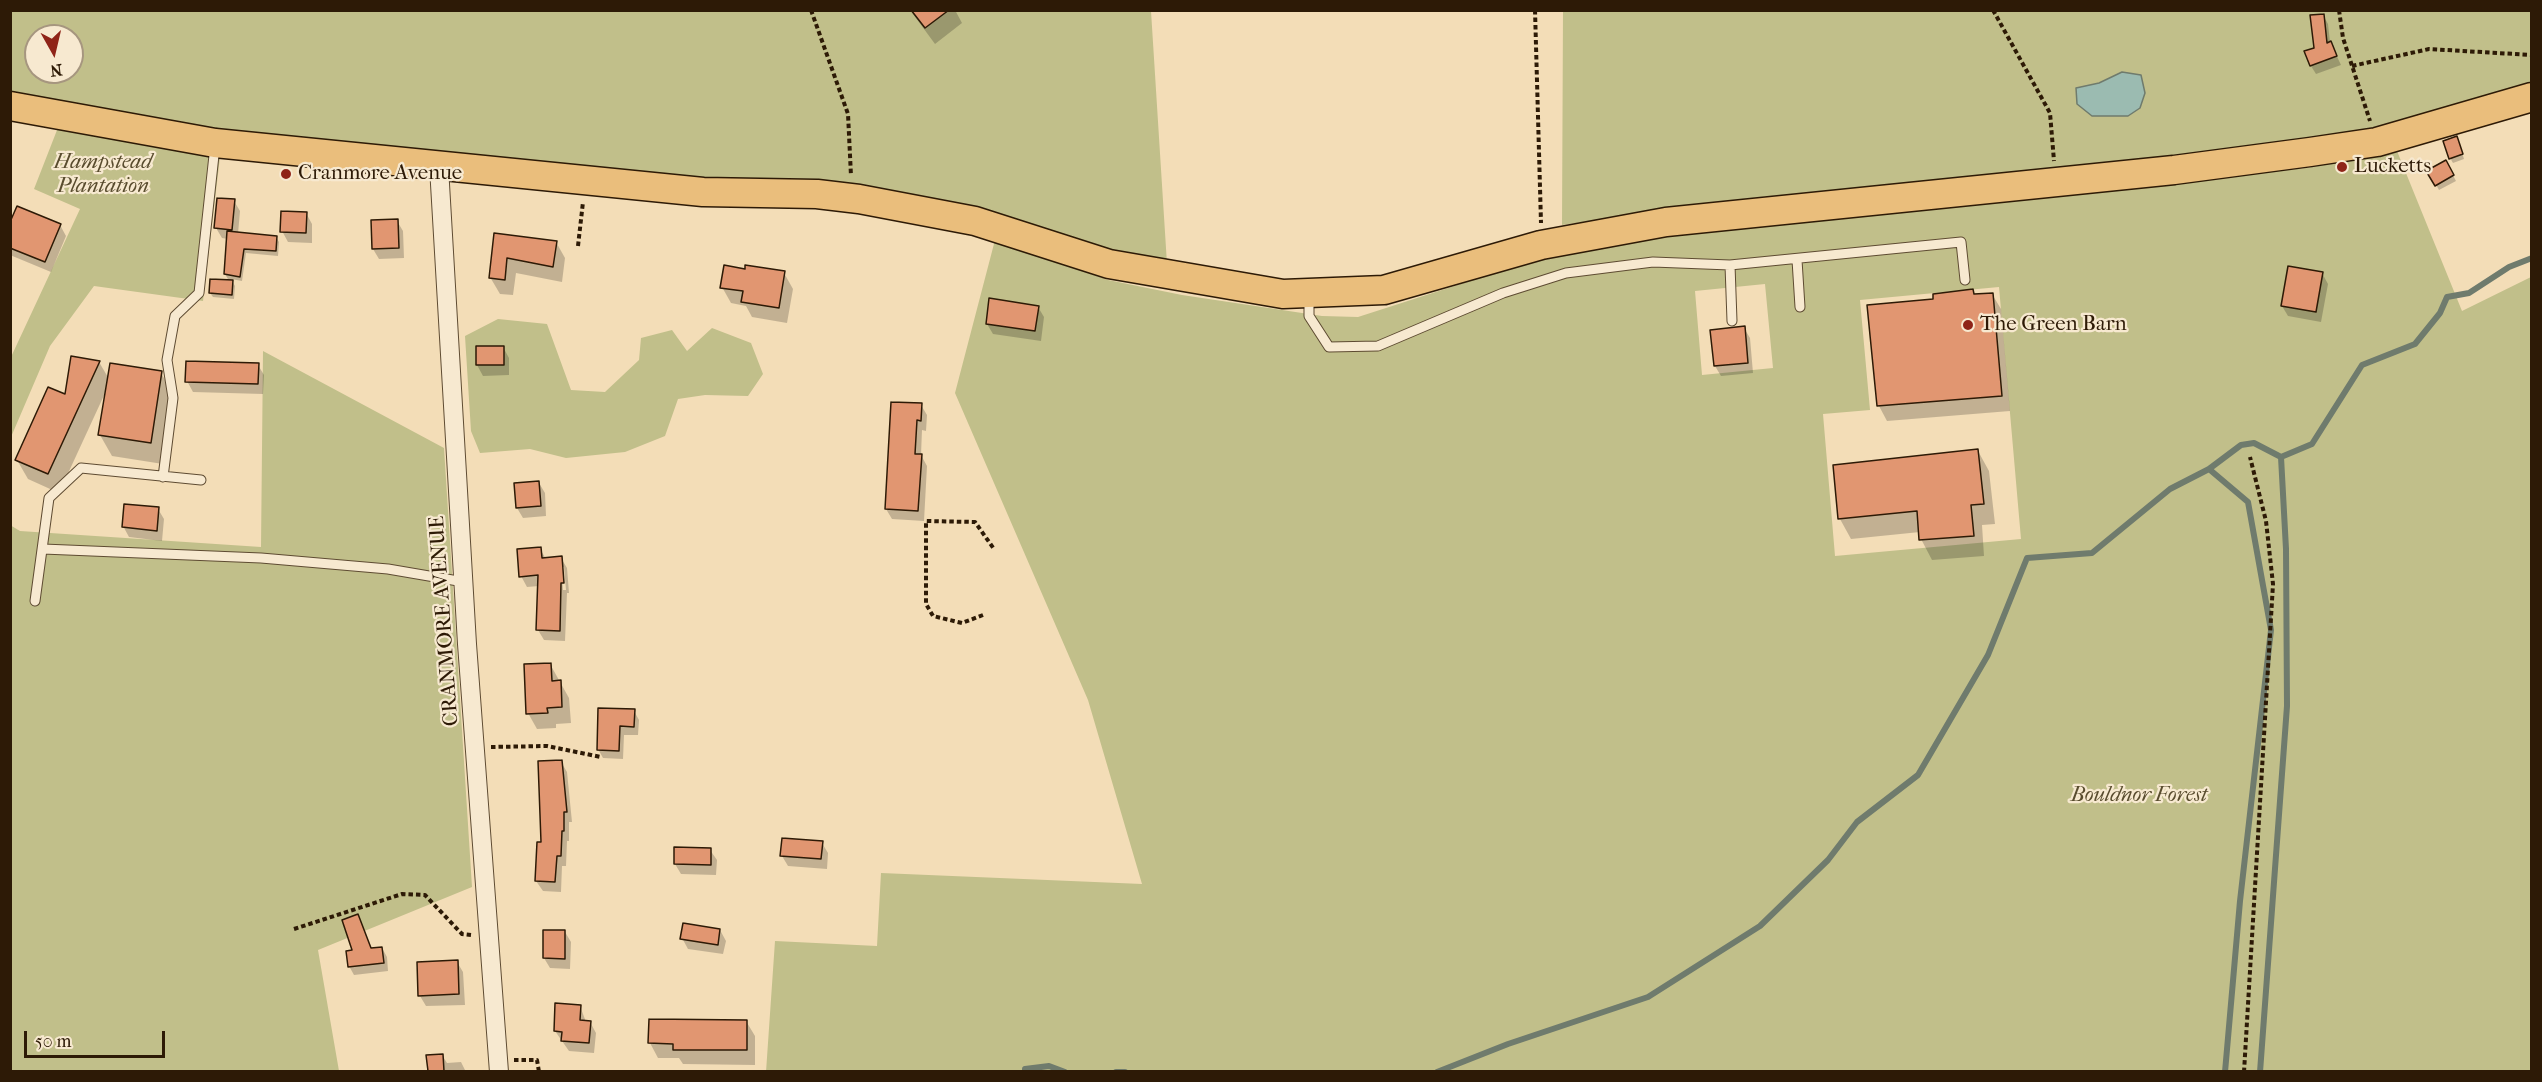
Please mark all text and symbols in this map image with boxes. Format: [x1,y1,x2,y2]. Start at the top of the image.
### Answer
north arrow [24,24,84,84]
text: N [49,60,64,81]
park label: Hampstead Plantation [54,150,152,200]
place label: Lucketts [2354,154,2431,180]
marker: Lucketts [2335,160,2349,174]
place label: Cranmore Avenue [298,161,462,187]
marker: Cranmore Avenue [279,167,293,181]
place label: The Green Barn [1980,312,2127,338]
marker: The Green Barn [1961,318,1975,332]
street label: CRANMORE AVENUE [425,515,465,727]
park label: Bouldnor Forest [2071,783,2207,809]
scale bar [27,1019,168,1057]
text: 50 m [35,1031,71,1052]

